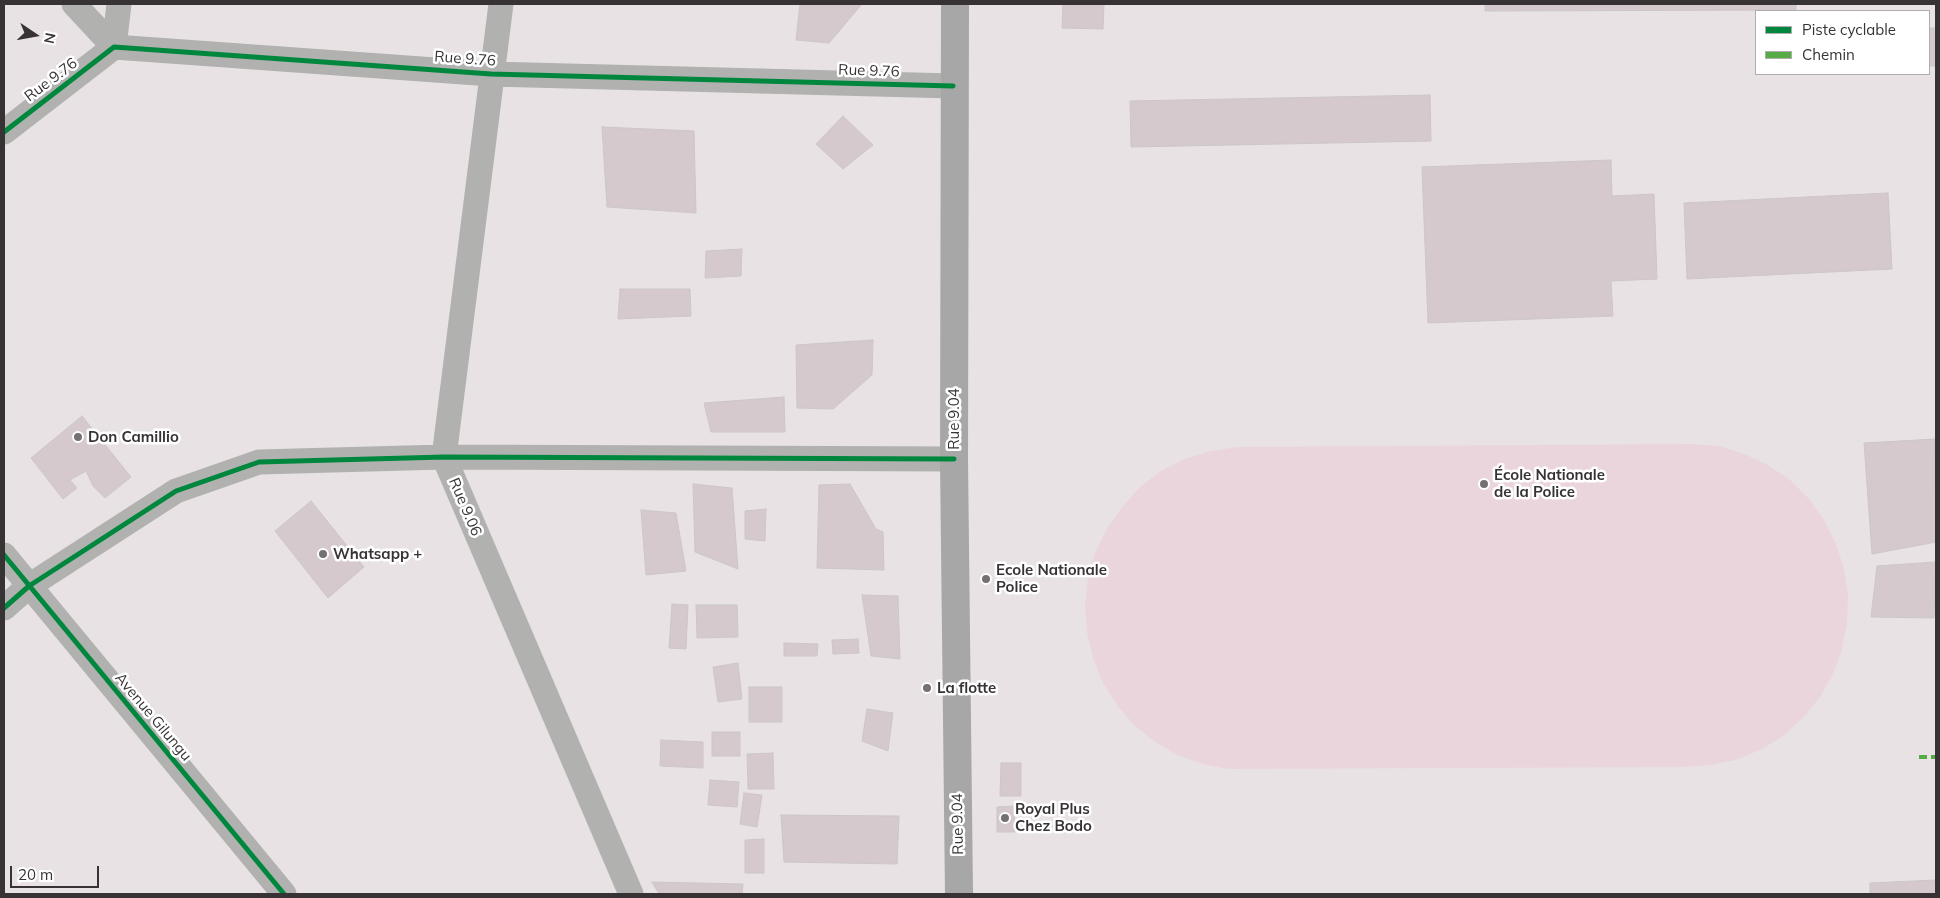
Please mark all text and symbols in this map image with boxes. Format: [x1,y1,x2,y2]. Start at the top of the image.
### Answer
north arrow [10,10,60,60]
legend [1755,10,1930,75]
text: Piste cyclable [1802,20,1896,39]
text: N [40,31,60,45]
text: Chemin [1802,45,1855,64]
street label: Rue 9.76 [434,48,496,70]
street label: Rue 9.76 [21,54,81,106]
street label: Rue 9.76 [838,61,900,81]
street label: Rue 9.04 [945,388,963,450]
place label: Don Camillio [88,428,179,446]
marker: Don Camillio [72,431,84,443]
place label: École Nationale de la Police [1494,466,1605,501]
street label: Rue 9.06 [445,475,485,539]
marker: École Nationale de la Police [1478,478,1490,490]
place label: Whatsapp + [333,545,422,563]
marker: Whatsapp + [317,548,329,560]
place label: Ecole Nationale Police [996,561,1107,596]
marker: Ecole Nationale Police [980,573,992,585]
street label: Avenue Gilungu [111,669,195,765]
place label: La flotte [937,679,996,697]
marker: La flotte [921,682,933,694]
street label: Rue 9.04 [948,793,968,855]
place label: Royal Plus Chez Bodo [1015,800,1092,835]
marker: Royal Plus Chez Bodo [999,812,1011,824]
scale bar [12,856,101,888]
text: 20 m [18,865,53,884]

